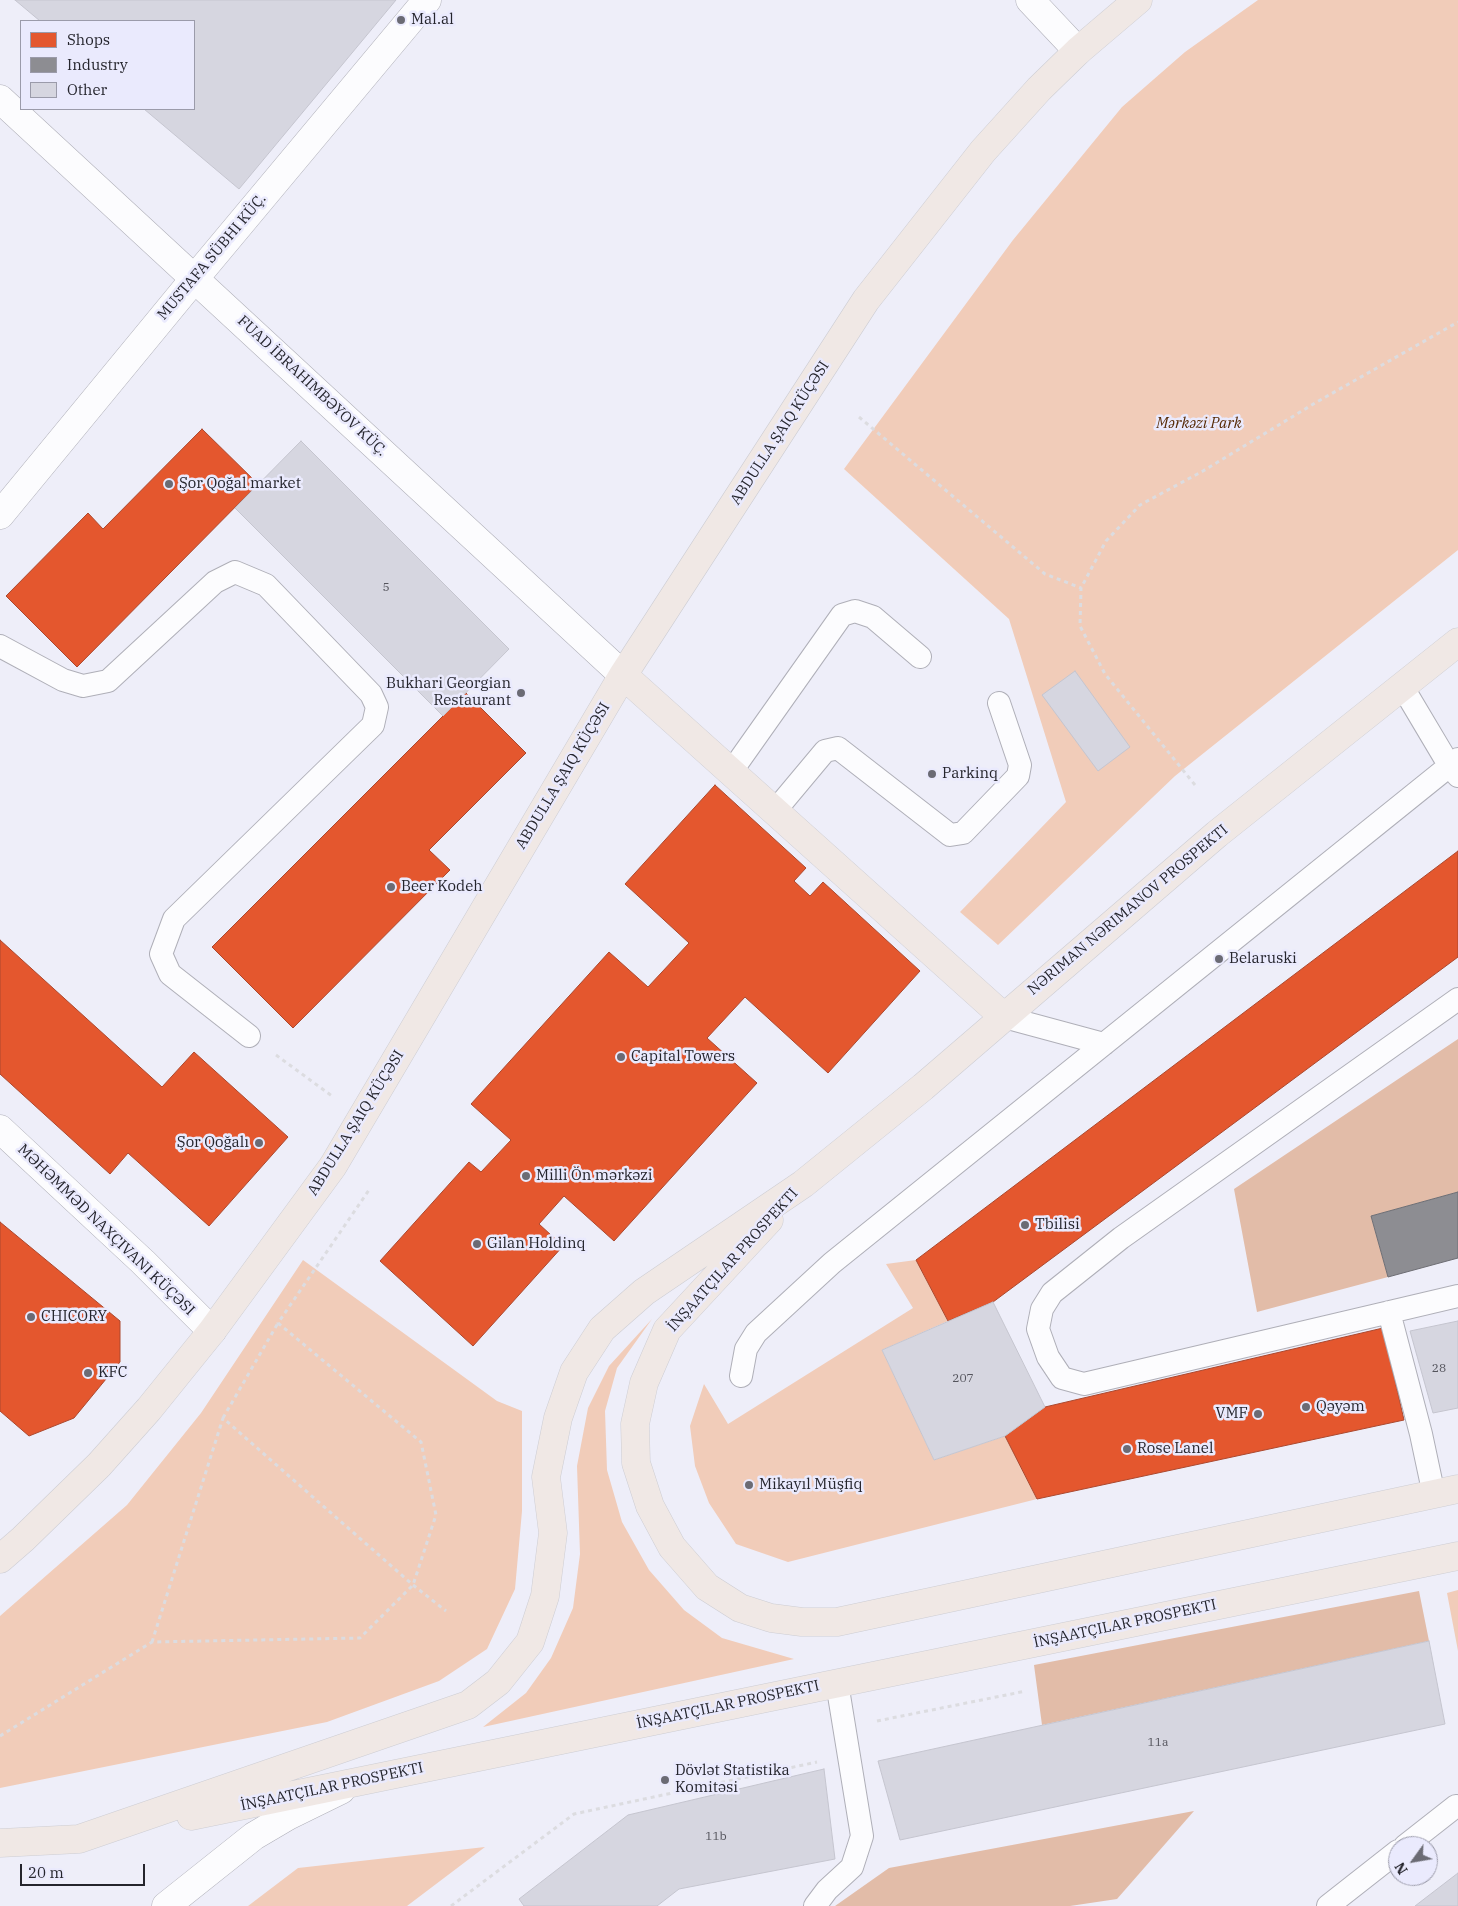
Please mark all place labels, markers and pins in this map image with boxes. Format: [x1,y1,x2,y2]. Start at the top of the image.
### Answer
place label: Mal.al [411,11,454,29]
marker: Mal.al [395,14,407,26]
place label: Şor Qoğal market [179,475,301,493]
marker: Şor Qoğal market [163,478,175,490]
place label: Bukhari Georgian Restaurant [386,675,511,710]
marker: Bukhari Georgian Restaurant [515,687,527,699]
place label: Parkinq [942,765,998,783]
marker: Parkinq [926,768,938,780]
place label: Beer Kodeh [401,878,483,896]
marker: Beer Kodeh [385,881,397,893]
place label: Belaruski [1229,950,1297,968]
marker: Belaruski [1213,953,1225,965]
place label: Capital Towers [631,1048,735,1066]
marker: Capital Towers [615,1051,627,1063]
place label: Şor Qoğalı [177,1134,249,1152]
marker: Şor Qoğalı [253,1137,265,1149]
place label: Milli Ön mərkəzi [536,1167,653,1185]
marker: Milli Ön mərkəzi [520,1170,532,1182]
place label: Tbilisi [1035,1216,1080,1234]
marker: Tbilisi [1019,1219,1031,1231]
place label: Gilan Holdinq [487,1235,585,1253]
marker: Gilan Holdinq [471,1238,483,1250]
place label: CHICORY [41,1308,107,1326]
marker: CHICORY [25,1311,37,1323]
place label: KFC [98,1364,127,1382]
marker: KFC [82,1367,94,1379]
place label: Qəyəm [1316,1398,1365,1416]
marker: Qəyəm [1300,1401,1312,1413]
place label: VMF [1216,1405,1248,1423]
marker: VMF [1252,1408,1264,1420]
place label: Rose Lanel [1137,1440,1213,1458]
marker: Rose Lanel [1121,1443,1133,1455]
place label: Mikayıl Müşfiq [759,1476,862,1494]
marker: Mikayıl Müşfiq [743,1479,755,1491]
place label: Dövlət Statistika Komitəsi [675,1762,790,1797]
marker: Dövlət Statistika Komitəsi [659,1774,671,1786]

